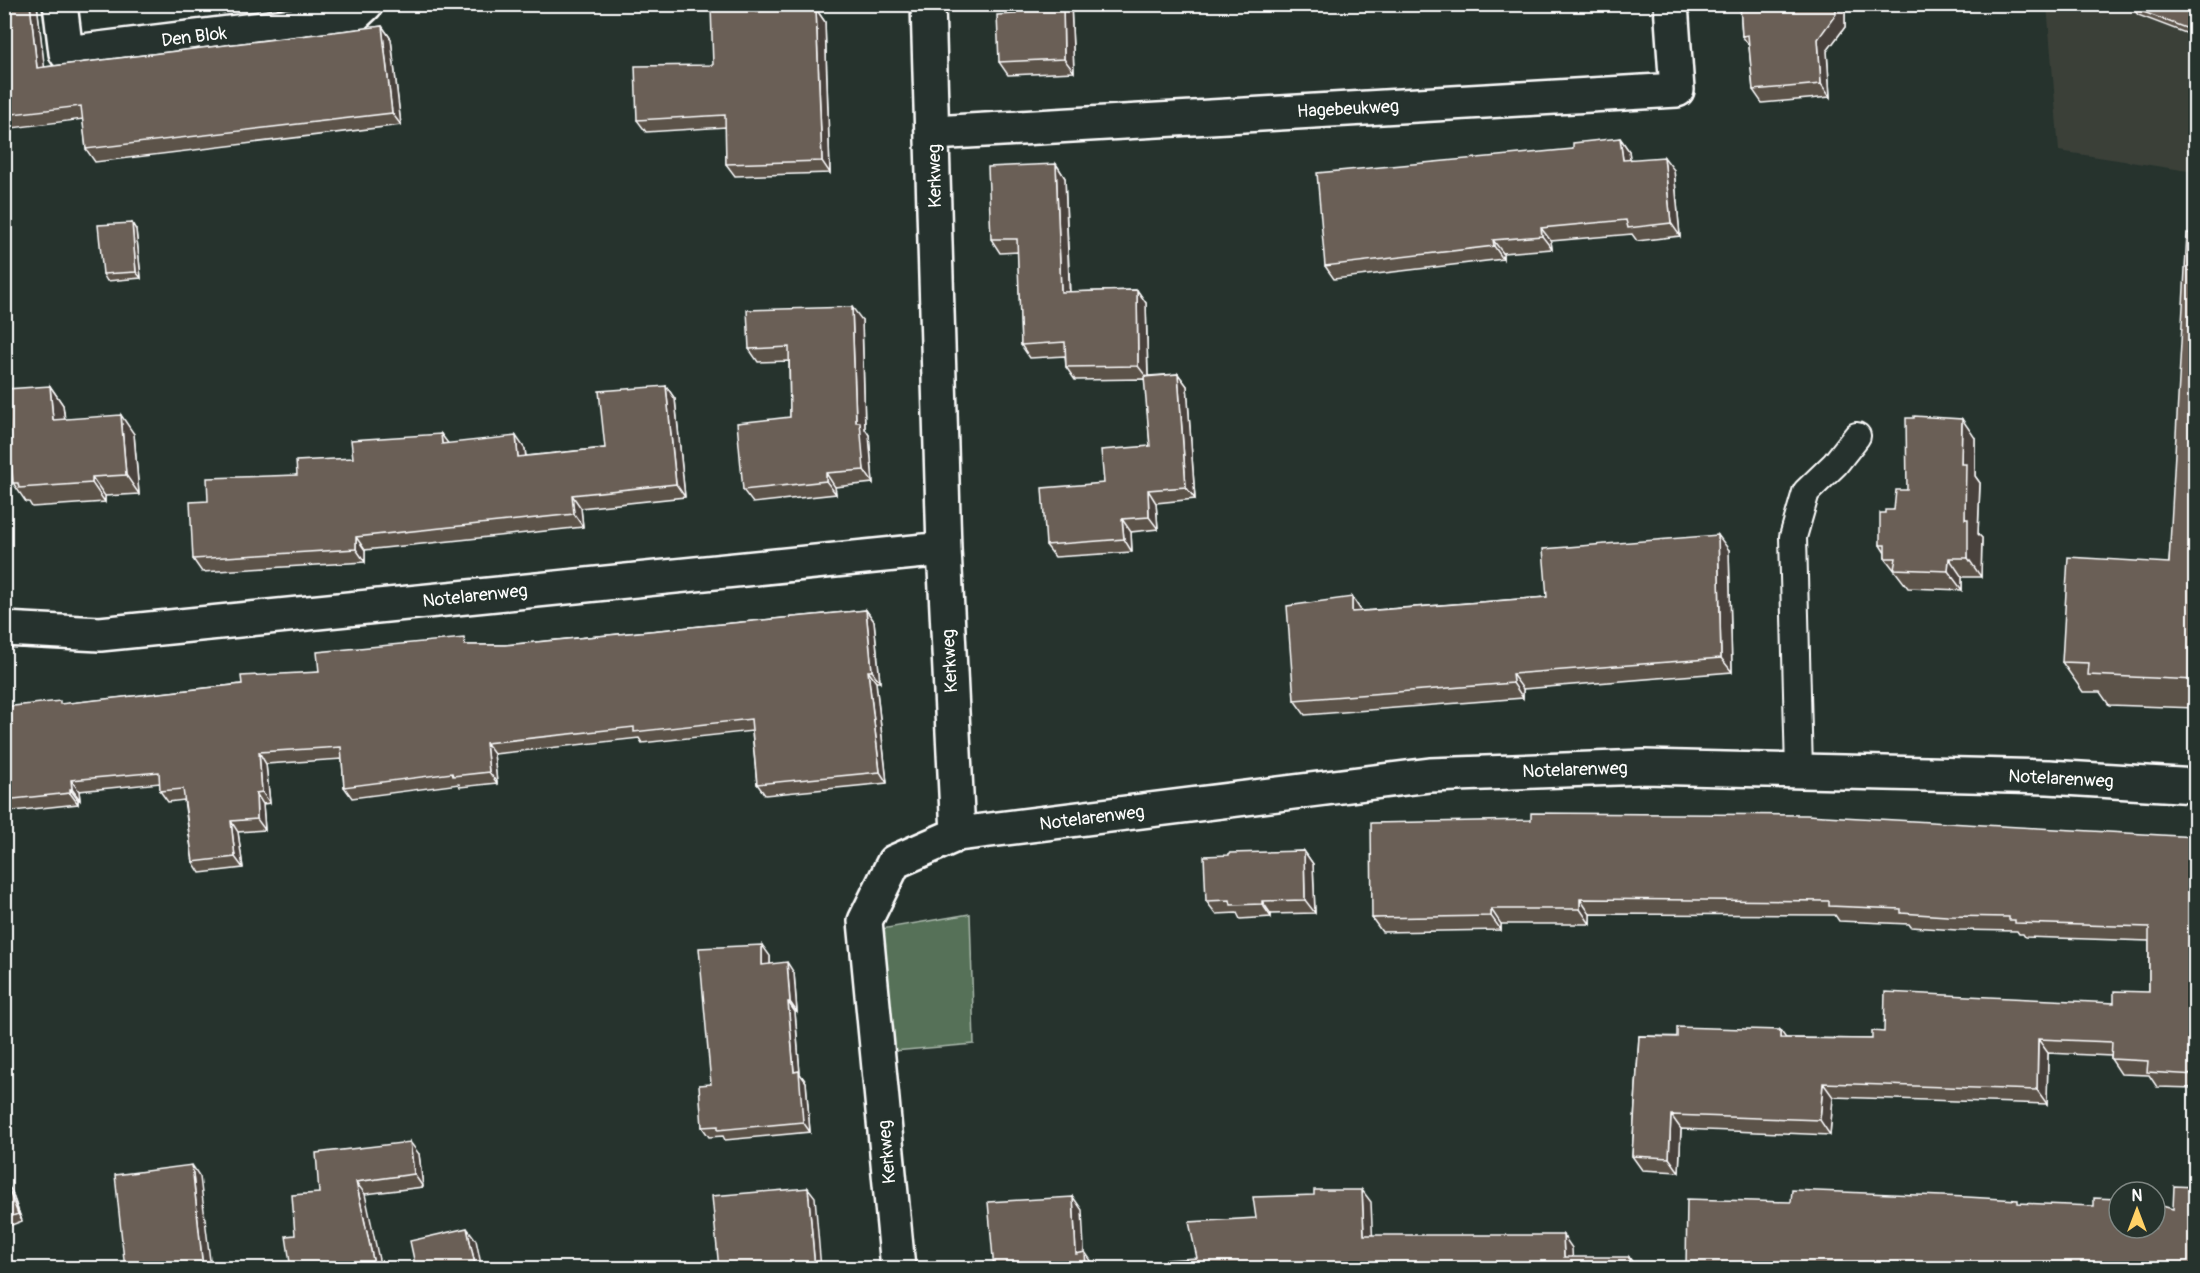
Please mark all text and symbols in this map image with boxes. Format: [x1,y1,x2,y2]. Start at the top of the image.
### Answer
street label: Den Blok [160,22,228,52]
street label: Hagebeukweg [1296,95,1400,123]
street label: Kerkweg [923,144,947,208]
street label: Notelarenweg [421,579,529,613]
street label: Kerkweg [937,629,963,693]
street label: Notelarenweg [1522,757,1628,783]
street label: Notelarenweg [2008,765,2114,793]
street label: Notelarenweg [1038,800,1146,836]
street label: Kerkweg [873,1119,901,1185]
north arrow [2107,1180,2167,1240]
text: N [2132,1186,2143,1206]

